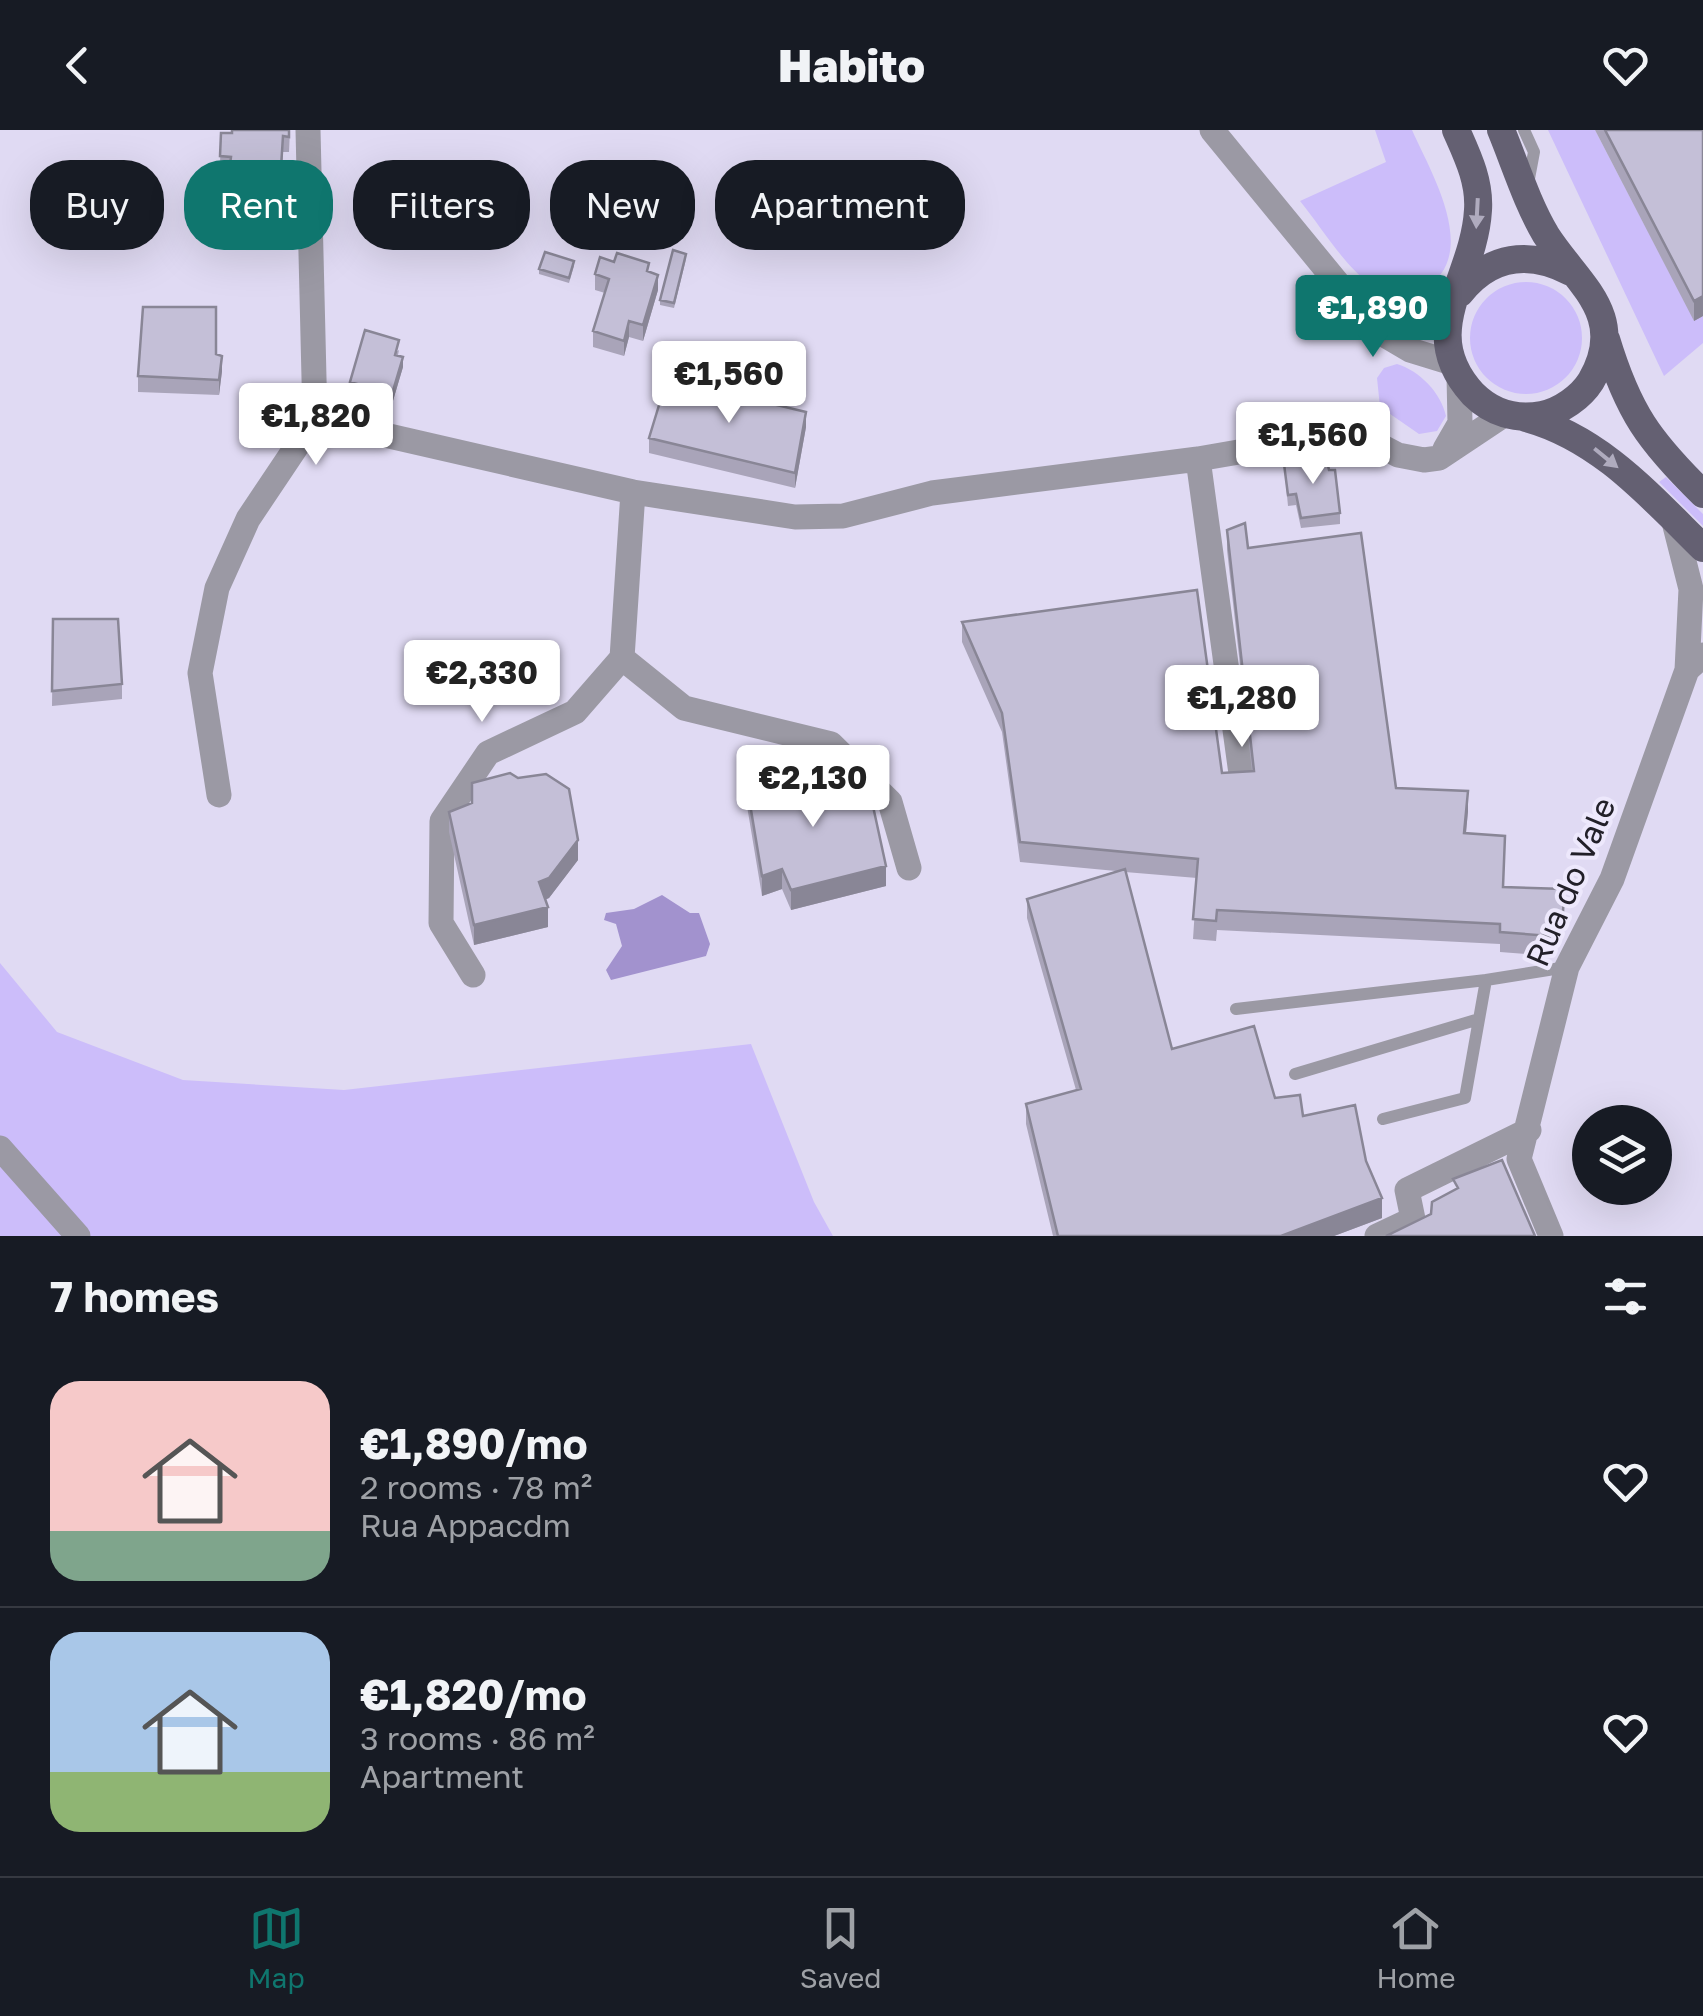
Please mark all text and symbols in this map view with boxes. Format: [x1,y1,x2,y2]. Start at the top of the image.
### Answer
icon: back [50,38,105,93]
text: Habito [778,38,925,92]
icon: heart [1598,38,1653,93]
chip: Buy [30,160,164,250]
chip: Rent [184,160,333,250]
chip: Filters [353,160,530,250]
chip: New [550,160,695,250]
chip: Apartment [715,160,965,250]
one-way arrow [1469,198,1485,230]
pin: €1,890 [1292,275,1454,360]
text: €1,890 [1318,288,1428,326]
pin: €1,560 [648,341,810,426]
text: €1,560 [674,354,784,392]
pin: €1,820 [235,383,397,468]
text: €1,820 [261,396,371,434]
pin: €1,560 [1232,402,1394,487]
text: €1,560 [1258,415,1368,453]
one-way arrow [1594,447,1619,468]
pin: €2,330 [401,640,563,725]
text: €2,330 [426,653,538,691]
pin: €1,280 [1161,665,1323,750]
text: €1,280 [1187,678,1297,716]
pin: €2,130 [732,745,894,830]
text: €2,130 [758,758,868,796]
street label: Rua do Vale [1518,792,1623,972]
map controls [1572,1105,1672,1205]
button: layers [1572,1105,1672,1205]
icon: filters [1598,1269,1653,1324]
text: 7 homes [50,1271,219,1321]
text: €1,890/mo [360,1418,588,1468]
icon: home [130,1421,250,1541]
icon: heart [1598,1454,1653,1509]
text: 2 rooms · 78 m² [360,1468,592,1506]
text: Rua Appacdm [360,1506,571,1544]
text: €1,820/mo [360,1669,587,1719]
icon: home [130,1672,250,1792]
icon: heart [1598,1705,1653,1760]
text: 3 rooms · 86 m² [360,1719,595,1757]
text: Apartment [360,1757,524,1795]
tab: Map [248,1901,305,1994]
tab: Saved [800,1901,881,1994]
tab: Home [1376,1901,1456,1994]

